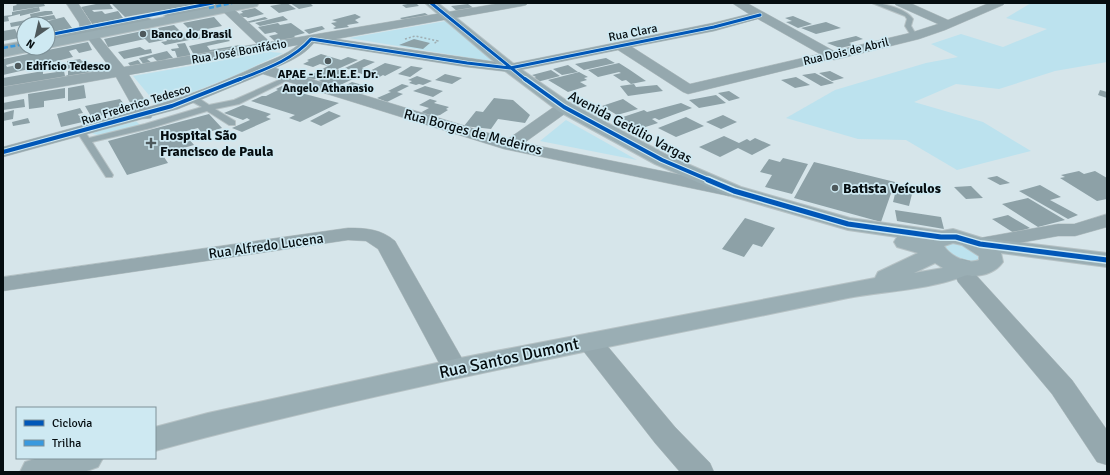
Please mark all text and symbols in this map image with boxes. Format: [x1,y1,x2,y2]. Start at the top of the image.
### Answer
north arrow [16,16,56,56]
street label: Rua Clara [607,21,659,45]
place label: Banco do Brasil [151,27,232,42]
marker: Banco do Brasil [138,29,148,39]
street label: Rua Dois de Abril [802,35,891,69]
text: N [24,36,37,51]
street label: Rua José Bonifácio [190,36,288,68]
marker: APAE - E.M.E.E. Dr. Angelo Athanasio [323,56,333,66]
place label: Edifício Tedesco [26,59,110,74]
marker: Edifício Tedesco [13,61,23,71]
place label: APAE - E.M.E.E. Dr. Angelo Athanasio [278,67,378,96]
street label: Rua Frederico Tedesco [80,81,192,129]
street label: Avenida Getúlio Vargas [565,87,695,167]
street label: Rua Borges de Medeiros [402,105,544,159]
place label: Hospital São Francisco de Paula [160,127,274,160]
marker: Hospital São Francisco de Paula [145,137,157,149]
place label: Batista Veículos [843,180,941,197]
marker: Batista Veículos [830,183,840,193]
street label: Rua Alfredo Lucena [207,230,325,262]
street label: Rua Santos Dumont [437,333,581,383]
legend [16,407,156,459]
text: Ciclovia [52,416,92,431]
text: Trilha [52,436,81,451]

